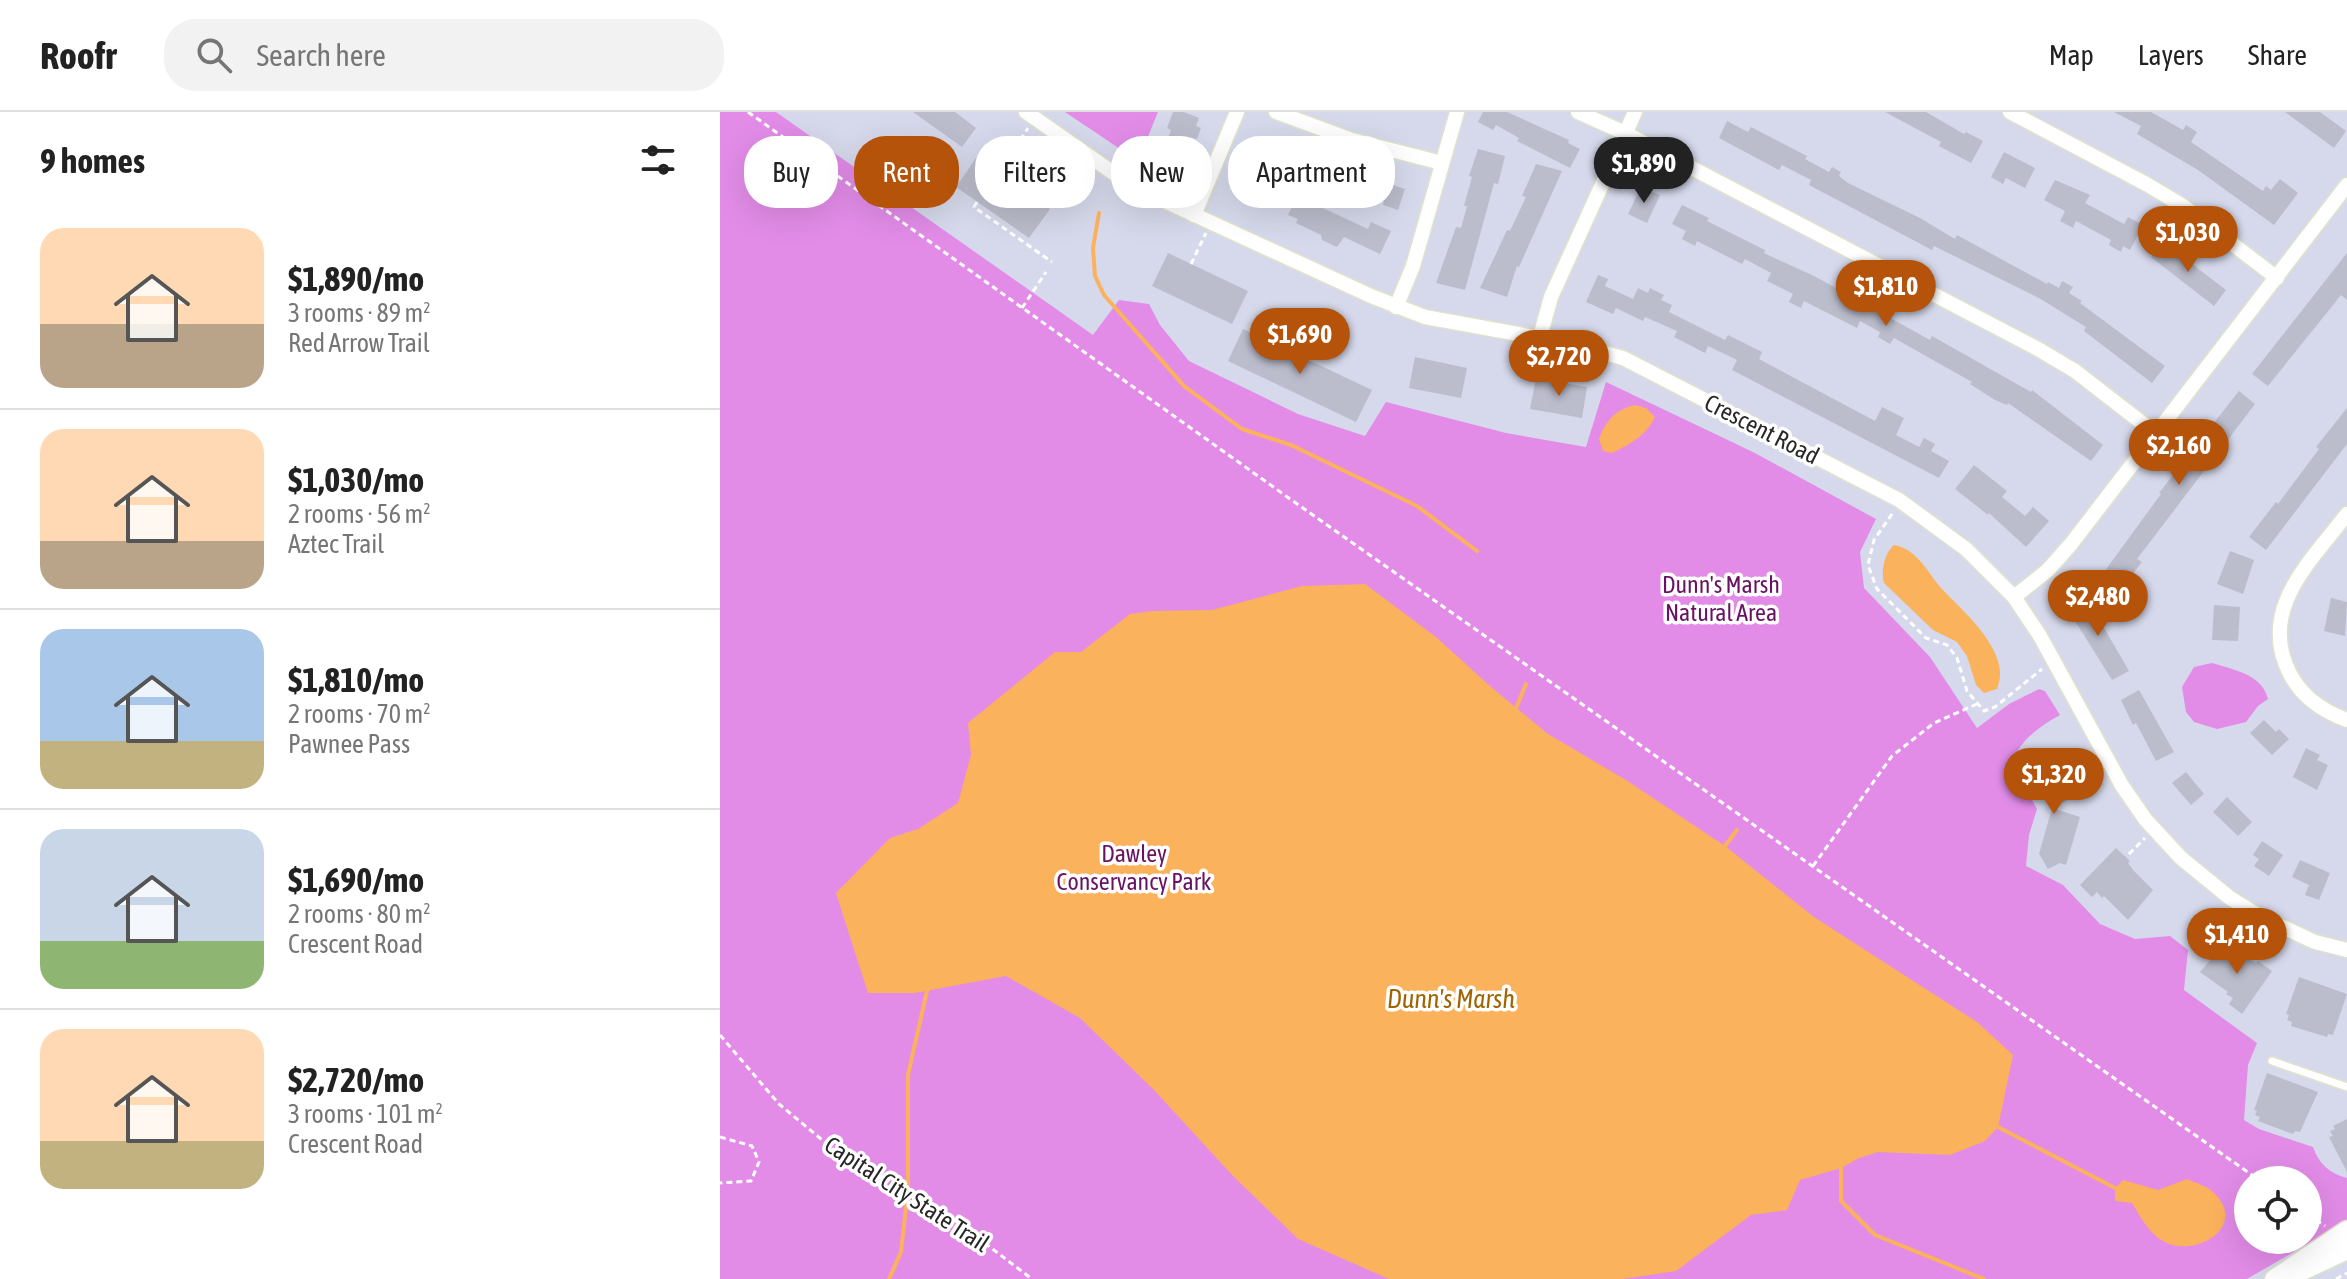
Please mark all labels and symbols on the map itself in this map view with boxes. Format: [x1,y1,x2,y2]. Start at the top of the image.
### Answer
pin: $1,890 [1579,137,1709,205]
pin: $1,030 [2123,206,2253,274]
pin: $1,810 [1821,260,1951,328]
pin: $1,690 [1235,308,1365,376]
pin: $2,720 [1494,330,1624,398]
street label: Crescent Road [1700,389,1824,469]
pin: $2,160 [2114,419,2244,487]
pin: $2,480 [2033,570,2163,638]
park label: Dunn's Marsh Natural Area [1662,571,1780,626]
pin: $1,320 [1989,748,2119,816]
park label: Dawley Conservancy Park [1057,840,1212,895]
pin: $1,410 [2172,908,2302,976]
water label: Dunn's Marsh [1387,984,1515,1014]
street label: Capital City State Trail [820,1131,995,1258]

